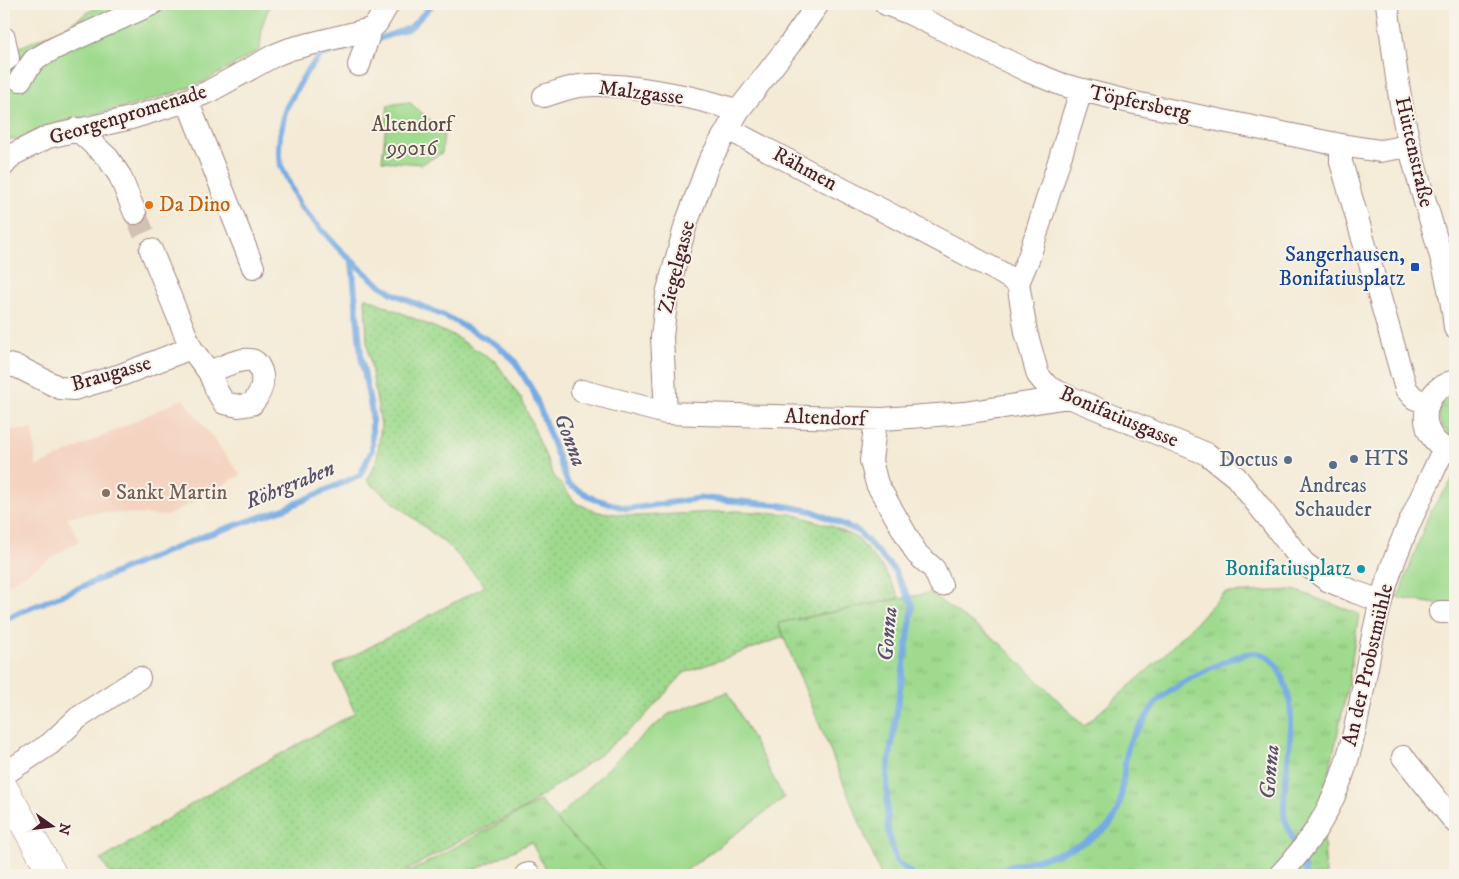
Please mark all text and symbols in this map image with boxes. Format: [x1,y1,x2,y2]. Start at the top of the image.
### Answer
street label: Malzgasse [597,75,685,111]
street label: Georgenpromenade [46,79,210,151]
street label: Töpfersberg [1087,80,1194,127]
street label: Hüttenstraße [1389,94,1439,210]
park label: Altendorf 99016 [371,112,456,162]
street label: Rähmen [768,141,842,197]
place label: Da Dino [159,192,230,218]
marker: Da Dino [143,199,155,211]
street label: Ziegelgasse [653,218,701,316]
place label: Sangerhausen, Bonifatiusplatz [1279,242,1405,292]
marker: Sangerhausen, Bonifatiusplatz [1409,261,1421,273]
street label: Braugasse [68,350,154,398]
street label: Bonifatiusgasse [1056,380,1183,454]
street label: Altendorf [784,404,869,433]
water label: Gonna [548,410,592,470]
place label: HTS [1364,446,1409,472]
place label: Doctus [1219,447,1278,473]
marker: HTS [1348,453,1360,465]
marker: Doctus [1282,454,1294,466]
water label: Röhrgraben [240,455,339,516]
marker: Andreas Schauder [1327,459,1339,471]
place label: Andreas Schauder [1294,473,1372,523]
place label: Sankt Martin [116,480,228,506]
marker: Sankt Martin [100,487,112,499]
place label: Bonifatiusplatz [1225,556,1351,582]
marker: Bonifatiusplatz [1355,563,1367,575]
street label: An der Probstmühle [1337,581,1399,749]
water label: Gonna [872,606,904,662]
water label: Gonna [1254,744,1286,800]
north arrow [28,802,78,852]
text: N [53,821,74,837]

